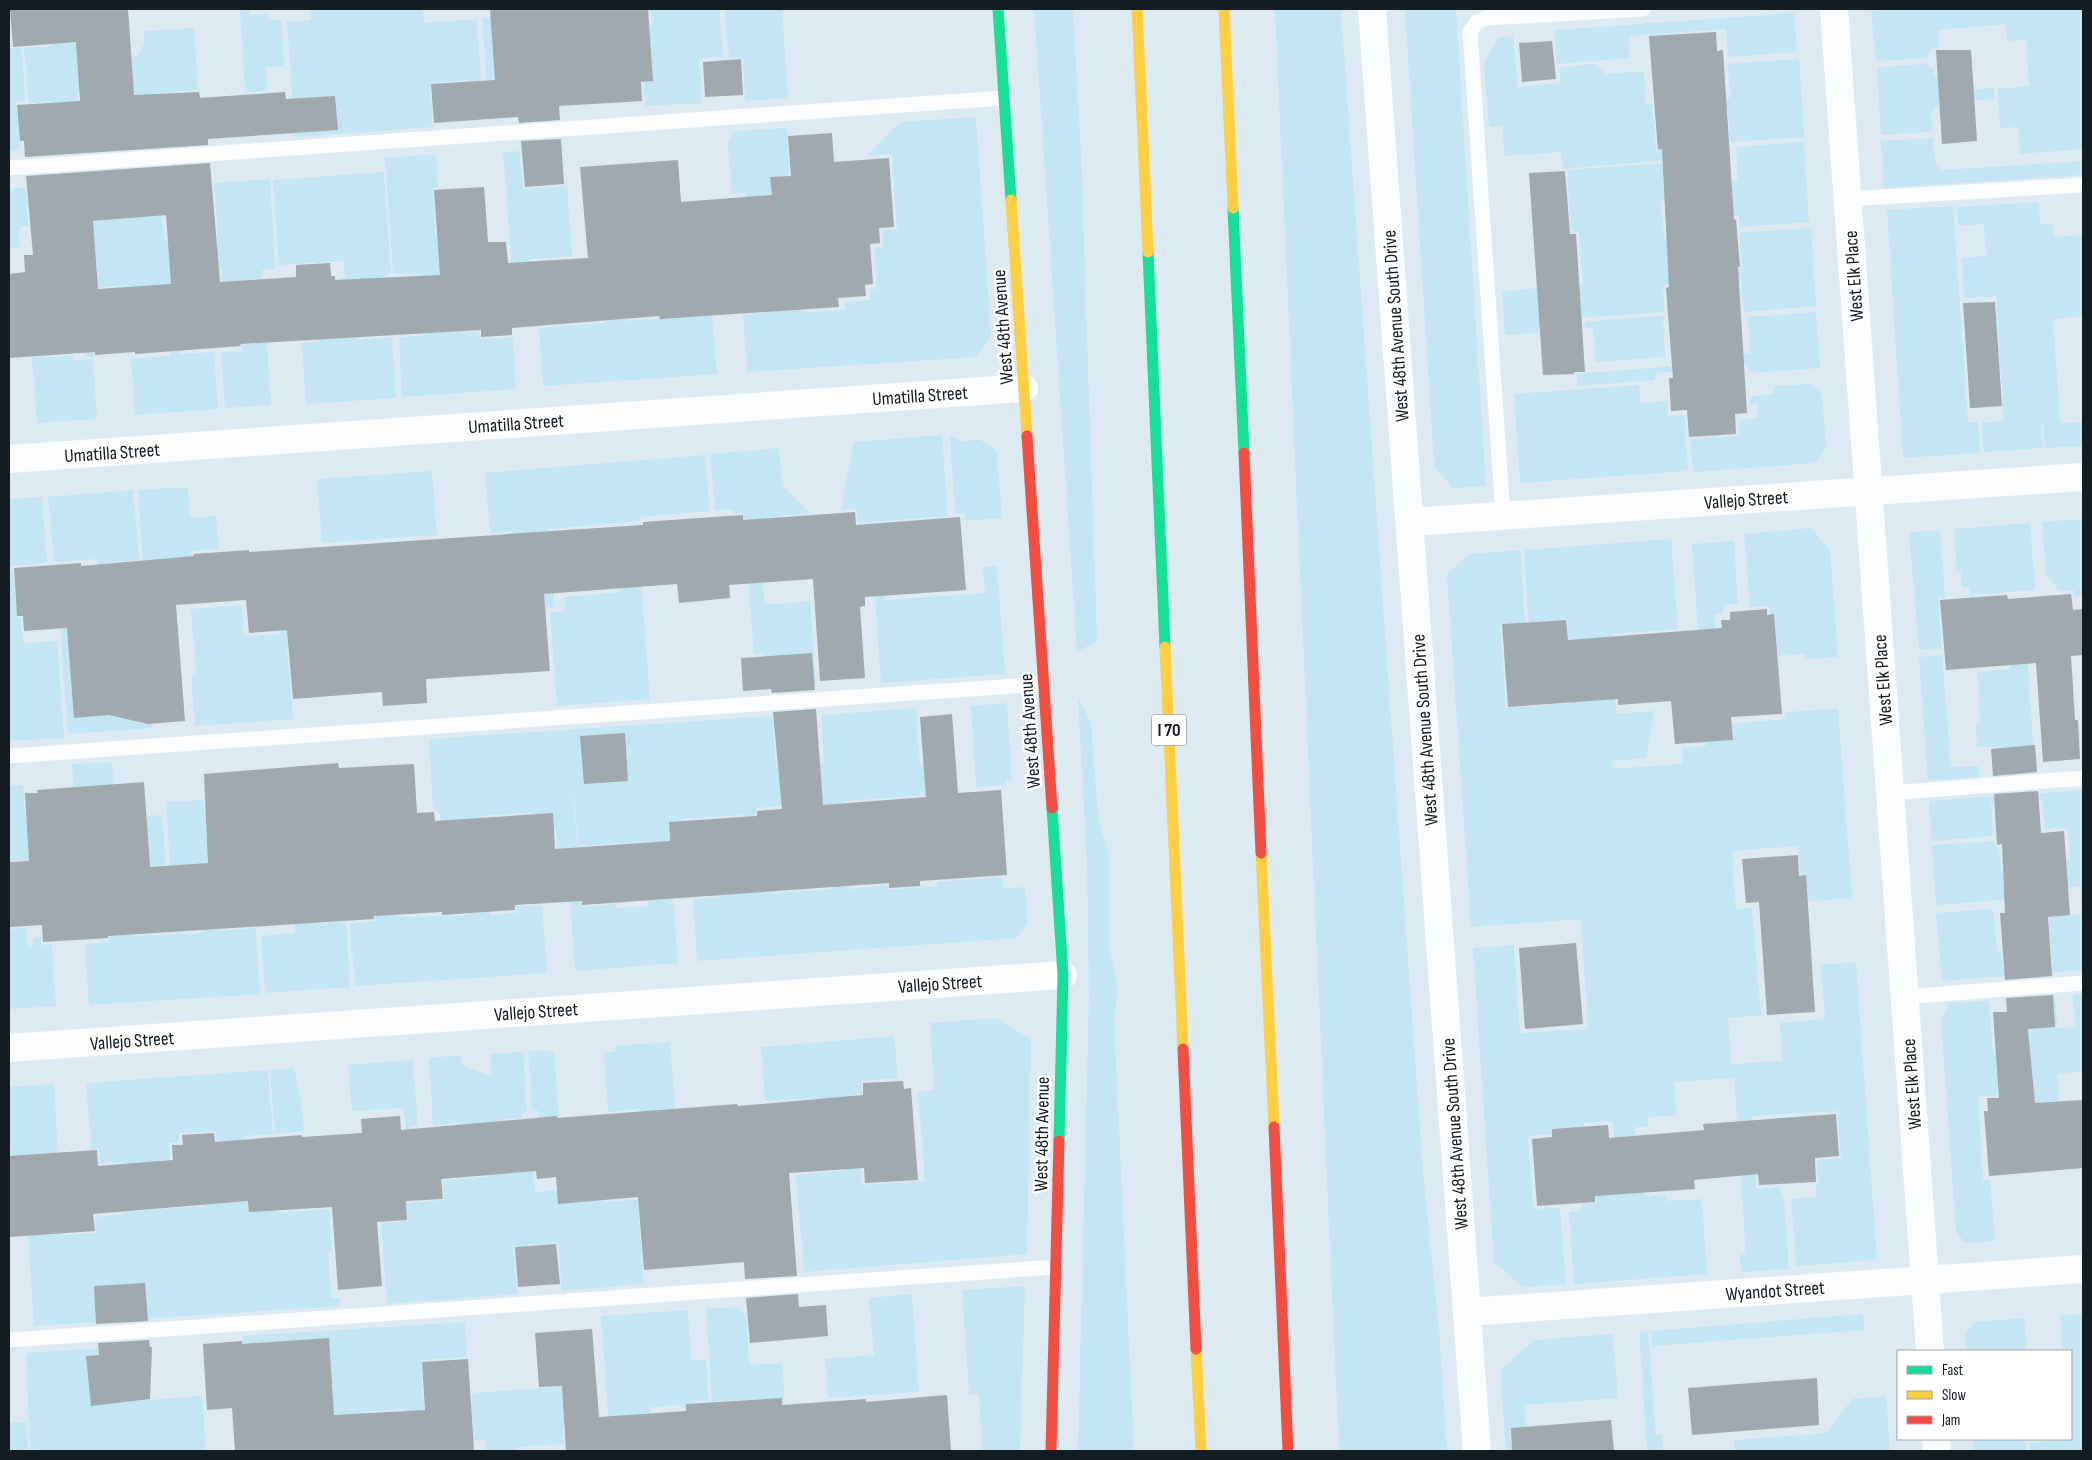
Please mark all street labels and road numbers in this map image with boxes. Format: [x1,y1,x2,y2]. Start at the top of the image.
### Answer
street label: West 48th Avenue South Drive [1378,229,1415,423]
street label: West Elk Place [1840,230,1869,322]
street label: West 48th Avenue [988,269,1019,385]
street label: Umatilla Street [872,382,969,411]
street label: Umatilla Street [468,410,565,439]
street label: Umatilla Street [64,439,161,468]
street label: Vallejo Street [1703,486,1789,515]
street label: West 48th Avenue South Drive [1407,633,1444,827]
street label: West Elk Place [1869,634,1898,726]
street label: West 48th Avenue [1015,673,1046,789]
road number: I 70 [1152,714,1186,746]
street label: Vallejo Street [897,970,983,999]
street label: Vallejo Street [493,998,579,1027]
street label: Vallejo Street [89,1027,175,1056]
street label: West 48th Avenue South Drive [1437,1037,1474,1231]
street label: West Elk Place [1898,1038,1927,1130]
street label: West 48th Avenue [1030,1076,1055,1192]
street label: Wyandot Street [1725,1277,1826,1306]

